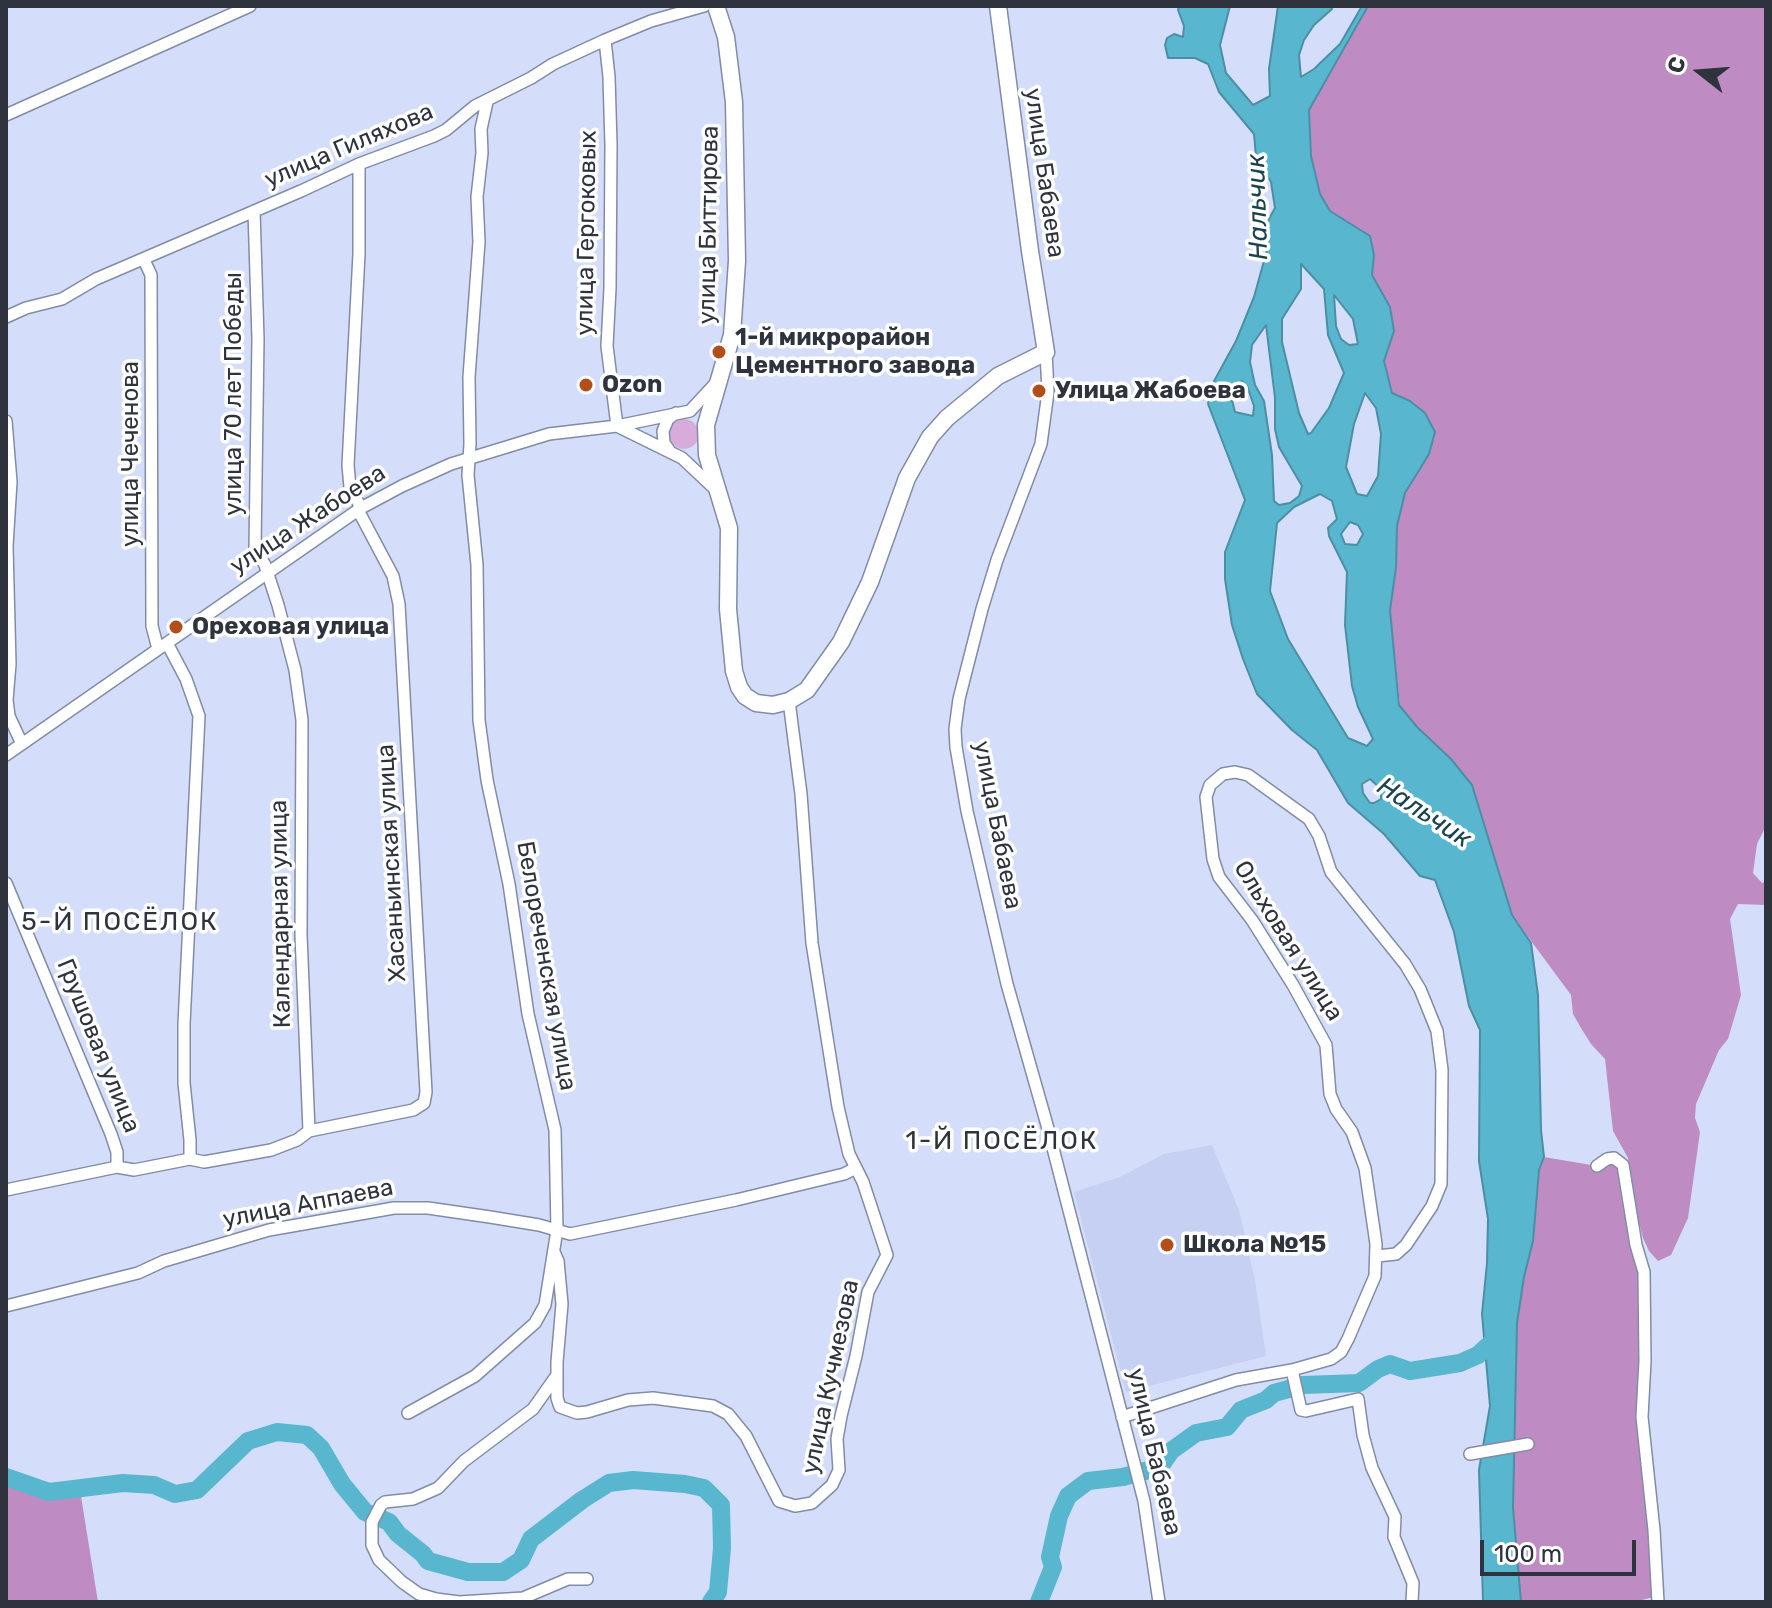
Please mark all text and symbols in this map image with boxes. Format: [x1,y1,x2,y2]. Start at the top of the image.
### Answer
north arrow [1660,32,1740,112]
text: С [1661,54,1692,76]
street label: улица Бабаева [1018,86,1070,260]
street label: улица Гиляхова [260,97,438,195]
street label: улица Биттирова [693,125,725,325]
street label: улица Гергоковых [571,130,603,336]
water label: Нальчик [1241,154,1275,260]
street label: улица 70 лет Победы [220,272,248,516]
place label: 1-й микрорайон Цементного завода [735,324,975,380]
marker: 1-й микрорайон Цементного завода [710,343,728,361]
street label: улица Чеченова [117,361,145,547]
place label: Ozon [602,371,662,399]
marker: Ozon [577,376,595,394]
place label: Улица Жабоева [1055,377,1246,405]
marker: Улица Жабоева [1030,382,1048,400]
street label: улица Жабоева [225,459,391,581]
place label: Ореховая улица [192,613,389,641]
marker: Ореховая улица [167,618,185,636]
street label: улица Бабаева [967,738,1027,912]
street label: Хасаньинская улица [371,743,413,983]
water label: Нальчик [1371,771,1477,855]
street label: Календарная улица [265,800,297,1028]
street label: Белореченская улица [510,839,582,1093]
street label: Ольховая улица [1227,856,1349,1026]
district label: 5-Й ПОСЁЛОК [21,906,219,938]
street label: Грушовая улица [50,955,146,1137]
district label: 1-Й ПОСЁЛОК [906,1125,1098,1157]
street label: улица Аппаева [220,1173,396,1235]
place label: Школа №15 [1183,1231,1326,1259]
marker: Школа №15 [1158,1236,1176,1254]
street label: улица Кучмезова [796,1277,866,1477]
street label: улица Бабаева [1121,1366,1187,1538]
scale bar [1484,1524,1640,1574]
text: 100 m [1494,1540,1562,1568]

